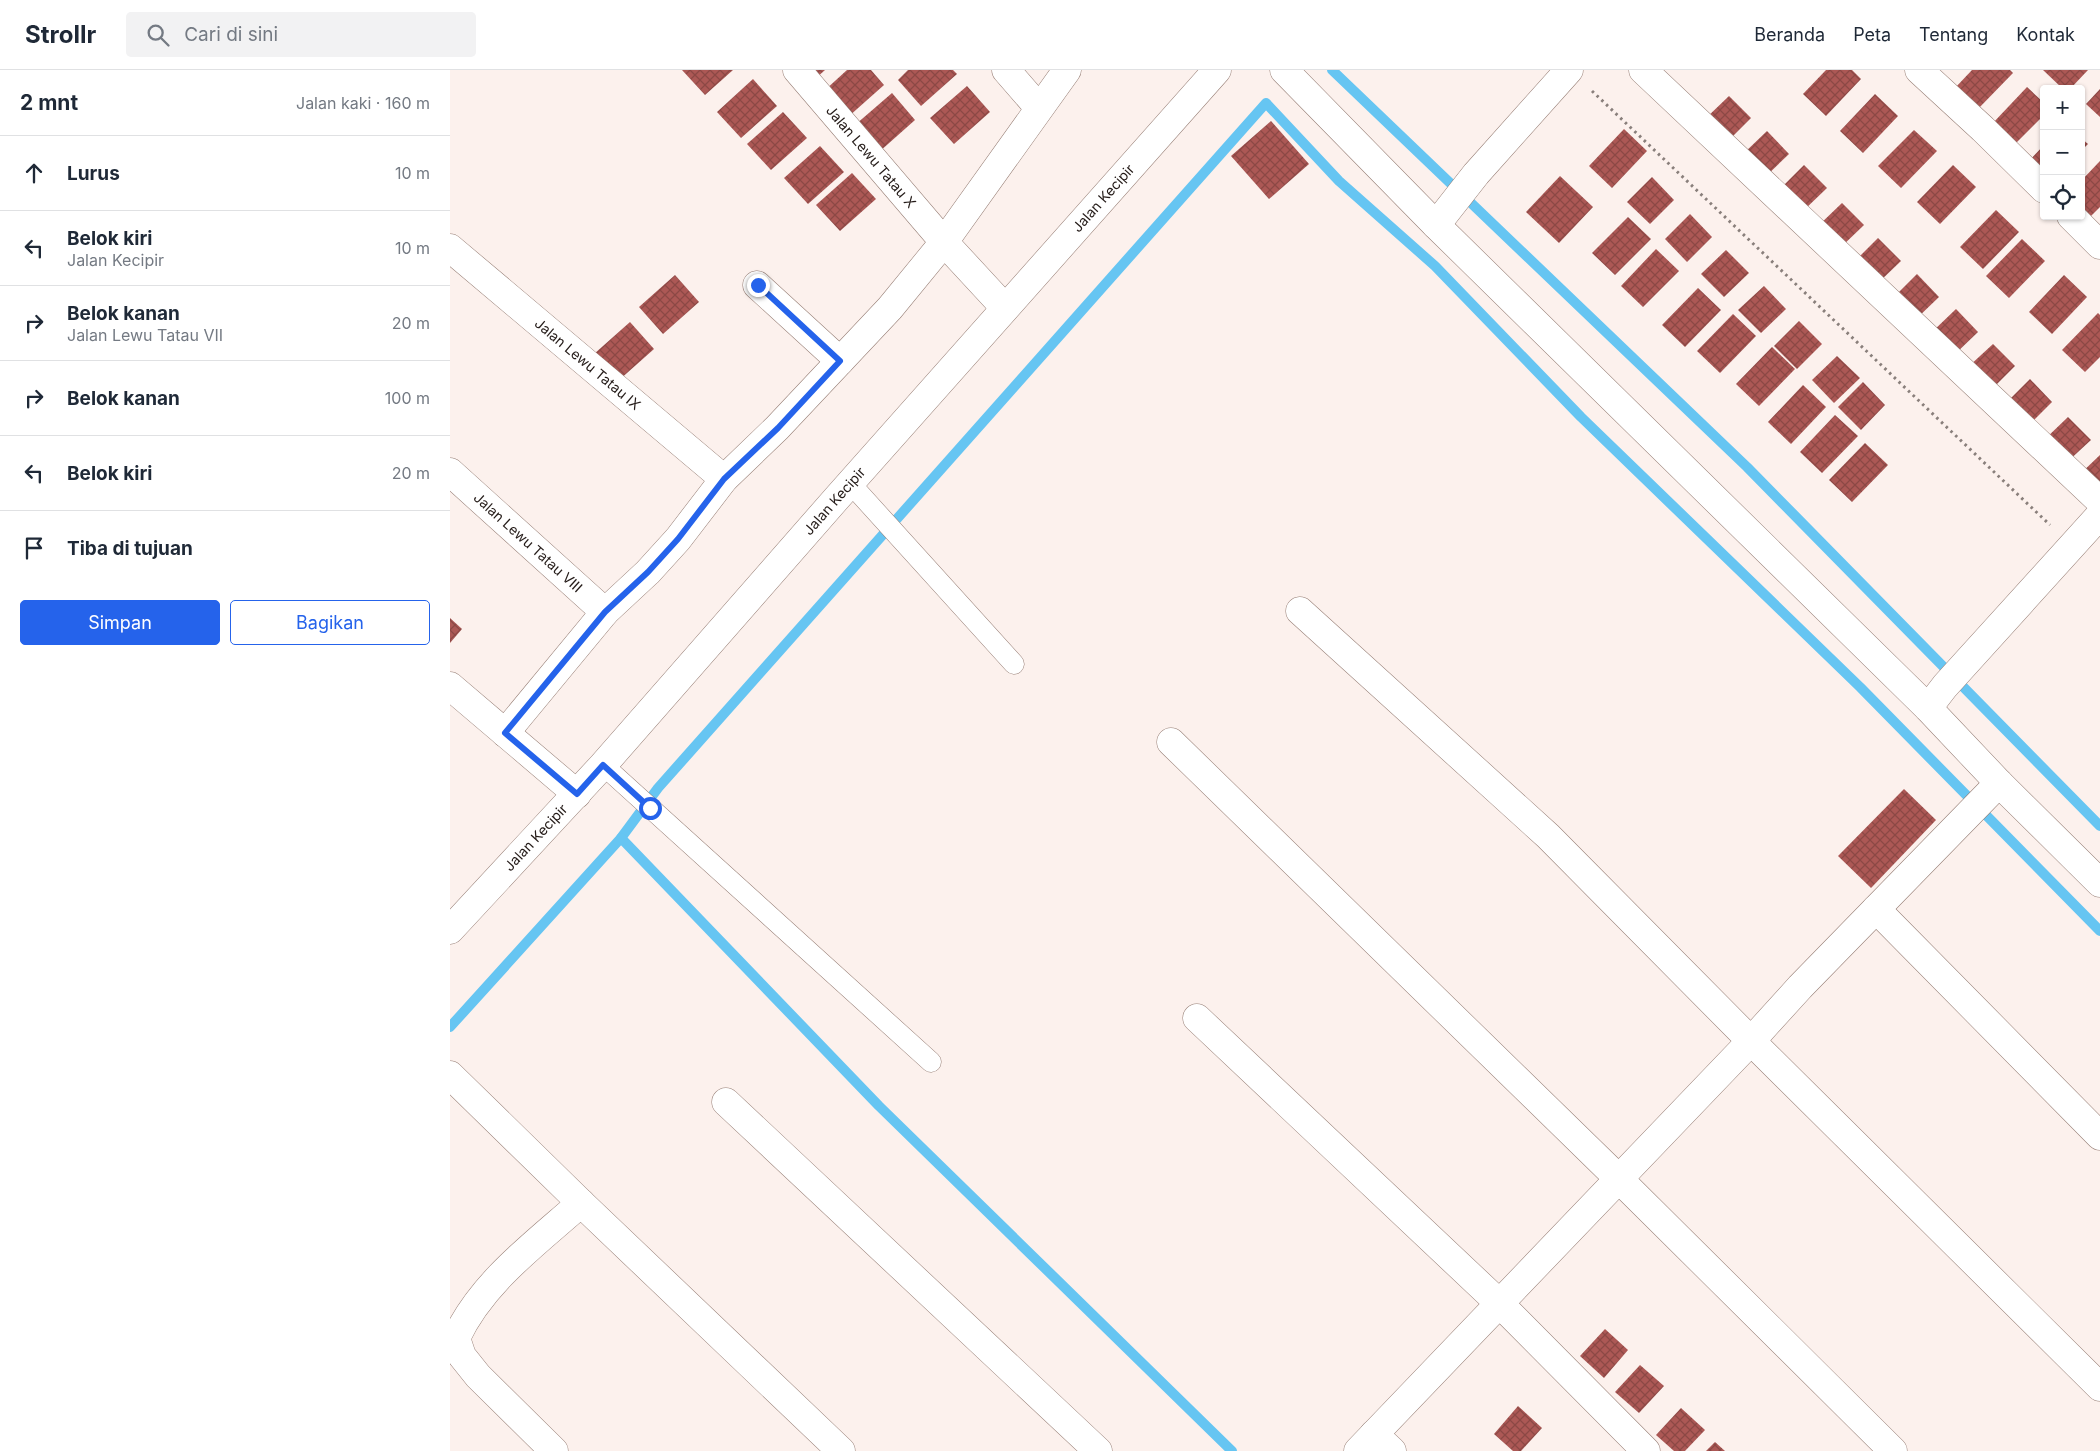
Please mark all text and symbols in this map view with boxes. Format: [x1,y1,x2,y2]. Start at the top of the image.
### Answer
search box [126,12,476,57]
text: Strollr [25,20,96,49]
icon: search [144,21,172,49]
text: Cari di sini [184,23,278,46]
text: Beranda [1754,24,1825,45]
text: Peta [1853,24,1891,45]
text: Tentang [1919,24,1988,45]
text: Kontak [2016,24,2075,45]
map controls [2040,85,2085,220]
button: + [2040,85,2085,130]
text: 2 mnt [20,90,78,115]
text: Jalan kaki · 160 m [296,93,430,113]
street label: Jalan Lewu Tatau X [823,102,920,211]
button: − [2040,130,2085,175]
icon: ahead [20,159,48,187]
street label: Jalan Kecipir [1068,160,1137,235]
text: Lurus [67,162,120,185]
text: 10 m [395,163,430,183]
button: locate [2040,175,2085,220]
text: Belok kiri [67,227,152,250]
icon: left [20,234,48,262]
text: 10 m [395,238,430,258]
text: Jalan Kecipir [67,250,164,270]
route end [747,274,770,297]
text: Belok kanan [67,302,180,325]
icon: right [20,309,48,337]
text: 20 m [392,313,430,333]
street label: Jalan Lewu Tatau IX [532,314,645,413]
text: Jalan Lewu Tatau VII [67,325,223,345]
icon: right [20,384,48,412]
text: Belok kanan [67,387,180,410]
text: 100 m [385,388,430,408]
icon: left [20,459,48,487]
text: Belok kiri [67,462,152,485]
text: 20 m [392,463,430,483]
street label: Jalan Kecipir [799,463,868,538]
street label: Jalan Lewu Tatau VIII [470,489,586,595]
icon: arrive [20,534,48,562]
text: Tiba di tujuan [67,537,193,560]
button: Simpan [20,600,220,645]
button: Bagikan [230,600,430,645]
route start [639,797,662,820]
street label: Jalan Kecipir [500,800,570,874]

